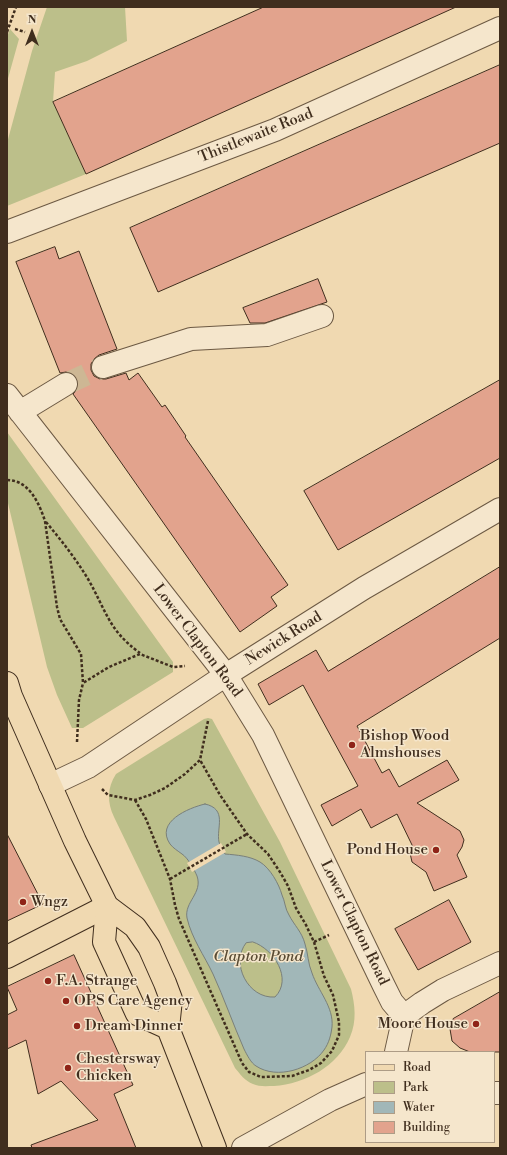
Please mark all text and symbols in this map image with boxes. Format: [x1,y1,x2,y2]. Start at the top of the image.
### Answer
north arrow [12,12,52,52]
text: N [28,13,36,27]
street label: Thistlewaite Road [196,105,316,167]
street label: Lower Clapton Road [149,581,245,701]
street label: Newick Road [242,608,326,670]
place label: Bishop Wood Almshouses [360,727,449,762]
marker: Bishop Wood Almshouses [347,740,357,750]
place label: Pond House [347,841,428,859]
marker: Pond House [431,845,441,855]
street label: Lower Clapton Road [316,858,392,988]
place label: Wngz [31,893,68,911]
marker: Wngz [18,897,28,907]
park label: Clapton Pond [213,948,303,966]
place label: F.A. Strange [56,972,137,990]
marker: F.A. Strange [43,976,53,986]
place label: OPS Care Agency [74,992,192,1010]
marker: OPS Care Agency [61,996,71,1006]
place label: Moore House [378,1015,468,1033]
place label: Dream Dinner [85,1017,183,1035]
marker: Moore House [471,1019,481,1029]
marker: Dream Dinner [72,1021,82,1031]
place label: Chestersway Chicken [76,1050,161,1085]
legend [365,1051,495,1143]
text: Road [403,1060,431,1075]
marker: Chestersway Chicken [63,1063,73,1073]
text: Park [403,1080,428,1095]
text: Water [403,1100,435,1115]
text: Building [403,1120,450,1135]

